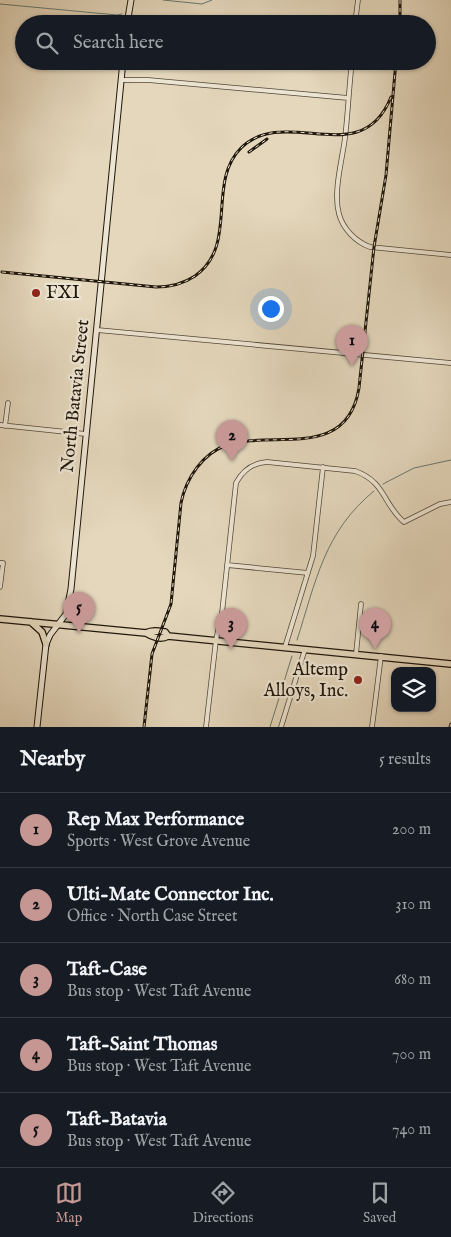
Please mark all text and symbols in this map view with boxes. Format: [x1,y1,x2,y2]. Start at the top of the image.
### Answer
search box [15,15,436,70]
icon: search [33,29,61,57]
text: Search here [73,31,164,55]
place label: FXI [46,282,80,305]
marker: FXI [30,287,42,299]
your location [258,296,284,322]
street label: North Batavia Street [57,318,95,474]
pin: 1 [336,325,368,366]
pin: 2 [216,420,248,461]
pin: 5 [63,592,95,633]
pin: 3 [215,608,247,649]
pin: 4 [359,608,391,649]
place label: Altemp Alloys, Inc. [263,659,348,703]
map controls [391,667,436,712]
button: layers [391,667,436,712]
marker: Altemp Alloys, Inc. [352,674,364,686]
text: Nearby [20,746,85,773]
text: 5 results [379,750,431,770]
text: Rep Max Performance [67,808,244,832]
text: 1 [33,820,39,840]
text: 200 m [392,820,431,840]
text: Sports · West Grove Avenue [67,832,250,852]
text: Ulti-Mate Connector Inc. [67,883,274,907]
text: 2 [32,895,40,915]
text: 310 m [395,895,431,915]
text: Office · North Case Street [67,907,237,927]
text: Taft-Case [67,958,147,982]
text: 3 [33,970,39,990]
text: 680 m [394,970,431,990]
text: Bus stop · West Taft Avenue [67,982,251,1002]
text: Taft-Saint Thomas [67,1033,217,1057]
text: 4 [32,1045,40,1065]
text: 700 m [392,1045,431,1065]
text: Bus stop · West Taft Avenue [67,1057,251,1077]
text: Taft-Batavia [67,1108,167,1132]
text: 5 [33,1120,39,1140]
text: 740 m [392,1120,431,1140]
text: Bus stop · West Taft Avenue [67,1132,251,1152]
tab: Map [55,1179,83,1227]
tab: Directions [192,1179,253,1227]
tab: Saved [363,1179,396,1227]

